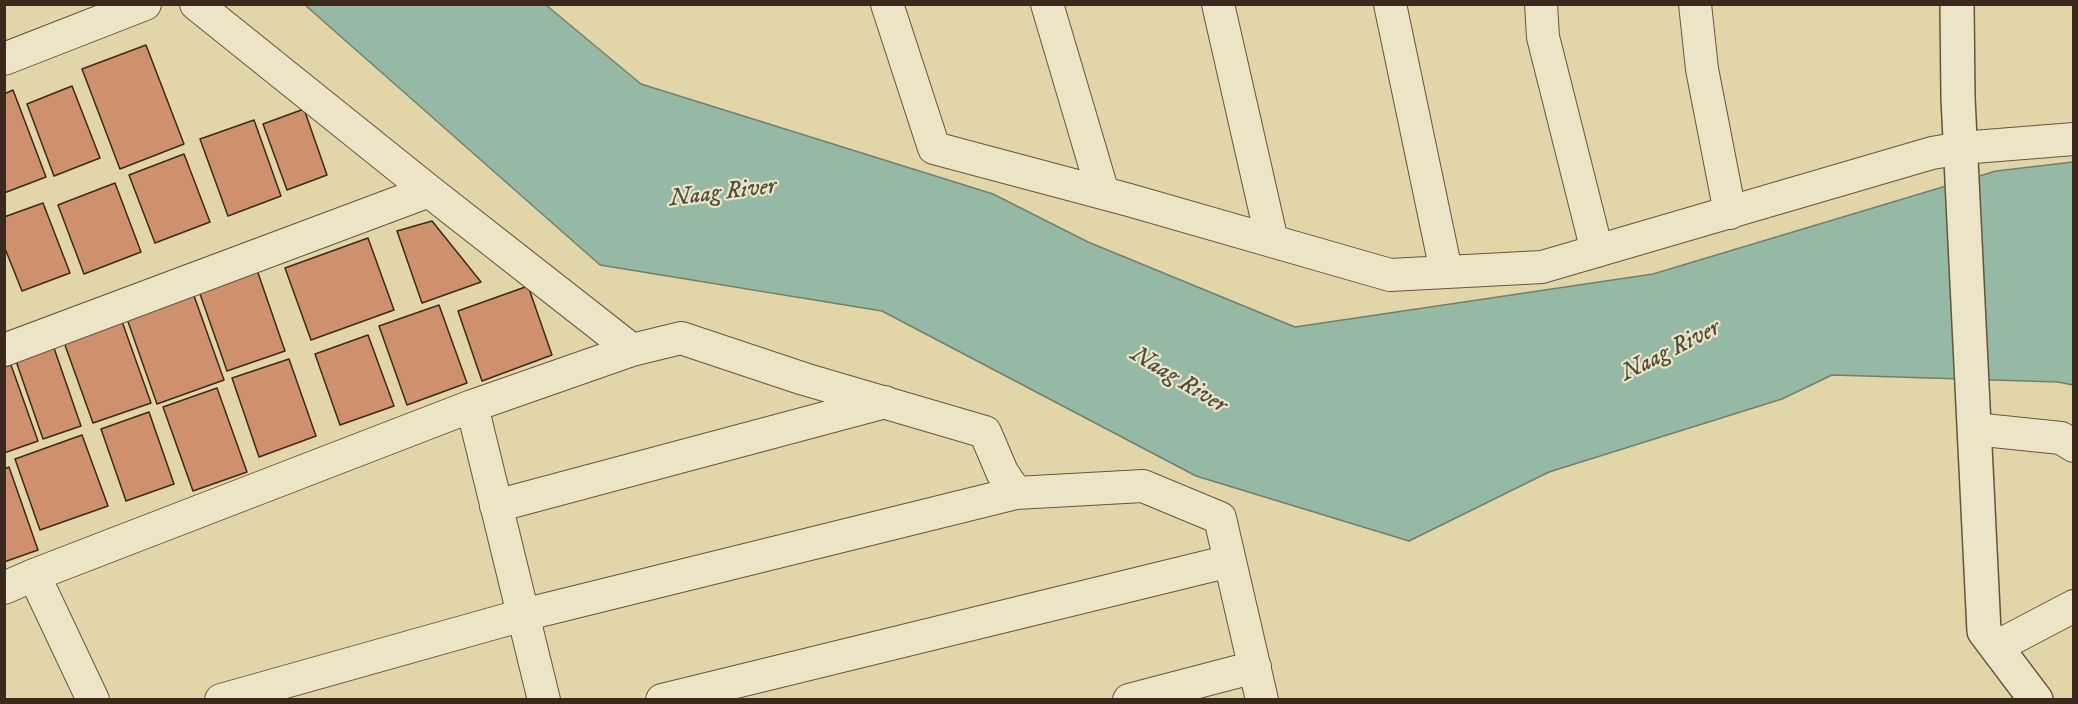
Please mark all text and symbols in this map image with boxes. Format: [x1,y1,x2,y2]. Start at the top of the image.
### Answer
water label: Naag River [668,173,778,215]
water label: Naag River [1617,315,1725,389]
water label: Naag River [1125,341,1231,421]

